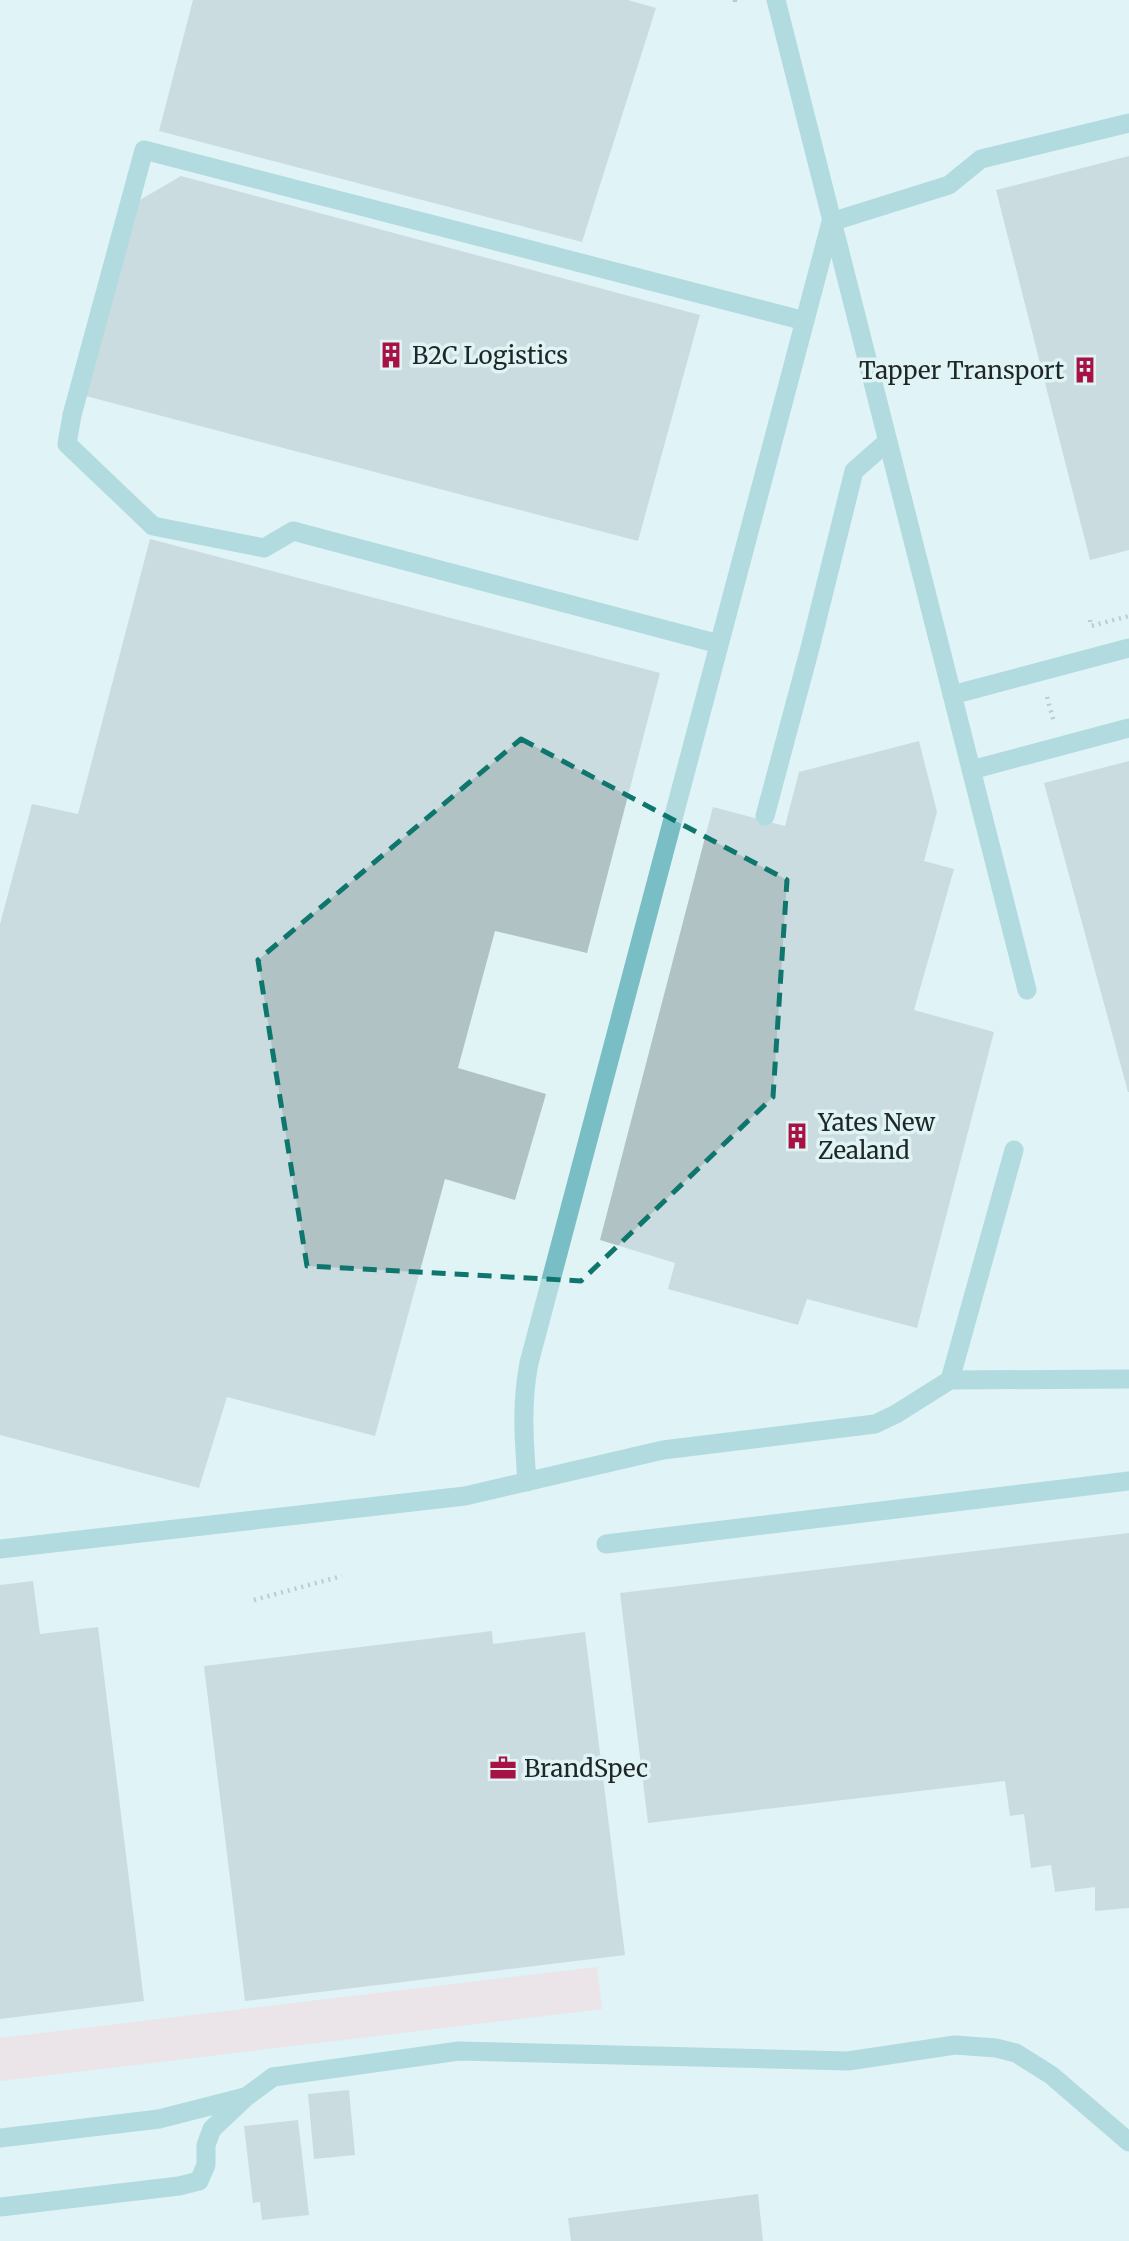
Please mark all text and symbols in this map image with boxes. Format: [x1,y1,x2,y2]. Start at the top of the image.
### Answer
building icon: B2C Logistics [376,340,406,370]
place label: B2C Logistics [412,340,568,371]
place label: Tapper Transport [859,355,1065,386]
building icon: Tapper Transport [1070,355,1100,385]
place label: Yates New Zealand [817,1107,936,1166]
building icon: Yates New Zealand [782,1121,812,1151]
office icon: BrandSpec [488,1753,518,1783]
place label: BrandSpec [524,1753,648,1784]

